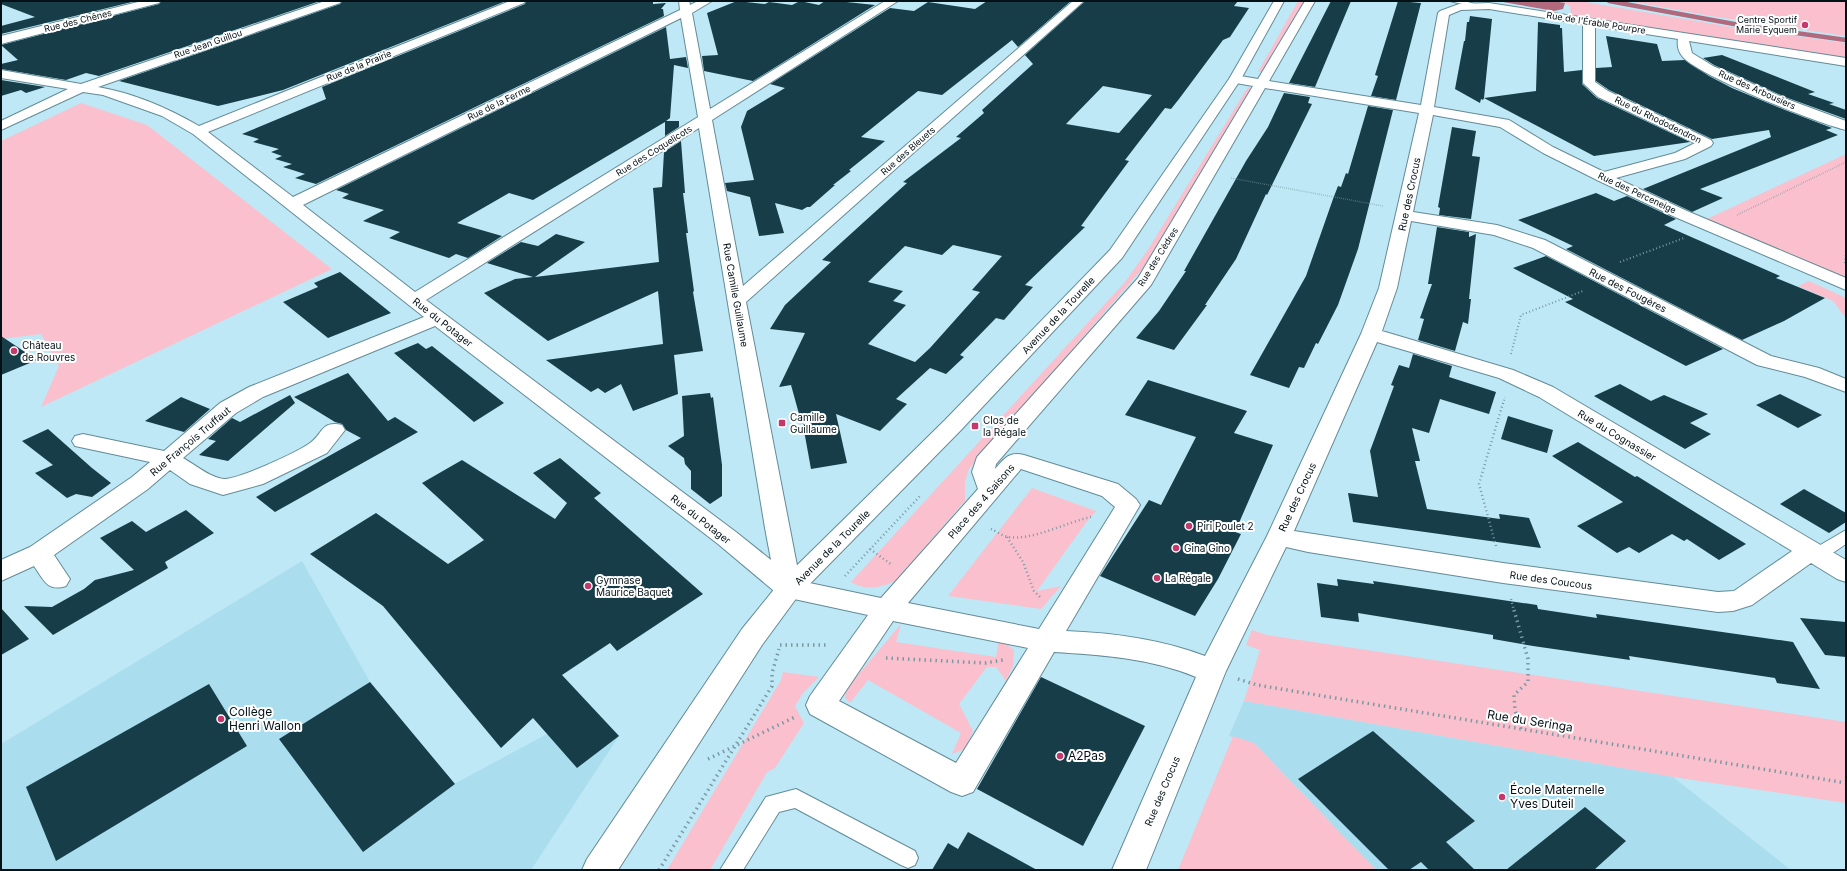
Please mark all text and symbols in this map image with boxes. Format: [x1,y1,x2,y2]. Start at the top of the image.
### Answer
street label: Rue des Chênes [43,7,113,34]
street label: Rue de l'Érable Pourpre [1546,9,1646,36]
place label: Centre Sportif Marie Eyquem [1736,14,1798,35]
marker: Centre Sportif Marie Eyquem [1800,20,1810,30]
street label: Rue Jean Guillou [172,27,243,60]
street label: Rue de la Prairie [325,47,393,84]
street label: Rue des Arbousiers [1717,68,1798,112]
street label: Rue de la Ferme [465,83,532,123]
street label: Rue du Rhododendron [1613,94,1703,145]
street label: Rue des Coquelicots [614,123,694,178]
street label: Rue des Bleuets [878,124,937,177]
street label: Rue des Crocus [1395,156,1423,232]
street label: Rue des Perceneige [1596,170,1678,215]
street label: Rue des Cèdres [1135,225,1180,288]
street label: Rue Camille Guillaume [721,242,751,348]
street label: Rue des Fougères [1587,265,1669,315]
street label: Avenue de la Tourelle [1019,274,1097,356]
street label: Rue du Potager [411,295,476,349]
place label: Château de Rouvres [22,339,75,363]
marker: Château de Rouvres [9,346,19,356]
street label: Rue François Truffaut [147,403,233,478]
street label: Rue du Cognassier [1576,407,1659,463]
place label: Camille Guillaume [790,411,837,435]
place label: Clos de la Régale [983,414,1026,438]
marker: Camille Guillaume [777,418,787,428]
marker: Clos de la Régale [970,421,980,431]
street label: Place des 4 Saisons [945,461,1017,541]
street label: Rue des Crocus [1276,461,1318,533]
street label: Rue du Potager [669,492,734,546]
street label: Avenue de la Tourelle [792,507,872,587]
place label: Piri Poulet 2 [1197,520,1254,532]
marker: Piri Poulet 2 [1184,521,1194,531]
place label: Gina Gino [1184,542,1230,554]
marker: Gina Gino [1171,543,1181,553]
street label: Rue des Coucous [1509,568,1593,592]
place label: La Régale [1165,572,1211,584]
marker: La Régale [1152,573,1162,583]
place label: Gymnase Maurice Baquet [596,574,671,598]
marker: Gymnase Maurice Baquet [583,581,593,591]
place label: Collège Henri Wallon [229,704,301,733]
street label: Rue du Seringa [1486,706,1574,735]
marker: Collège Henri Wallon [216,714,226,724]
place label: A2Pas [1068,748,1104,763]
marker: A2Pas [1055,751,1065,761]
street label: Rue des Crocus [1142,754,1182,828]
place label: École Maternelle Yves Duteil [1510,782,1605,811]
marker: École Maternelle Yves Duteil [1497,792,1507,802]

